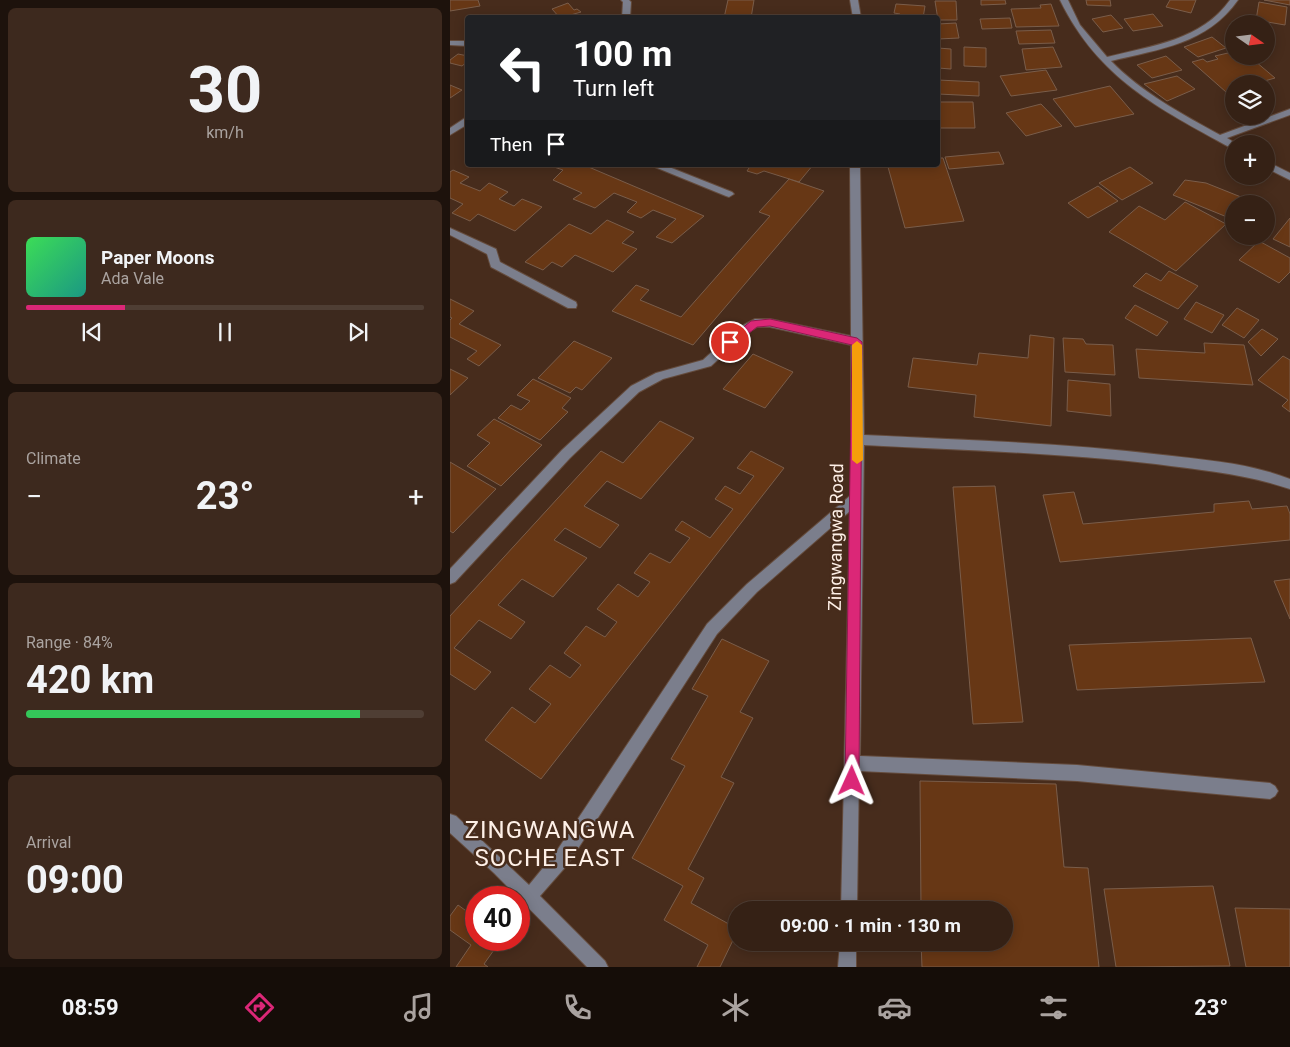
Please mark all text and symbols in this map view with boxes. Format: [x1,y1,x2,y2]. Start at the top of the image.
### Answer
north arrow [1225,15,1275,65]
map controls [1225,15,1275,245]
text: 100 m [573,34,672,75]
icon: left [490,35,555,100]
text: 30 [188,52,262,128]
button: layers [1225,75,1275,125]
text: Turn left [573,76,654,101]
text: km/h [206,123,244,142]
icon: arrive [542,130,570,158]
text: Then [490,133,532,156]
button: + [1225,135,1275,185]
button: − [1225,195,1275,245]
text: Paper Moons [101,246,214,269]
text: Ada Vale [101,269,164,288]
icon: previous [78,318,106,346]
icon: pause [211,318,239,346]
icon: next [344,318,372,346]
pin [709,321,751,363]
icon: arrive [716,328,744,356]
text: Climate [26,449,81,468]
street label: Zingwangwa Road [824,463,847,611]
text: 23° [196,474,254,518]
text: − [26,480,42,513]
text: + [408,480,424,513]
text: Range · 84% [26,633,113,652]
text: 420 km [26,658,154,702]
position arrow [825,754,877,806]
district label: ZINGWANGWA SOCHE EAST [465,816,635,872]
text: Arrival [26,833,71,852]
text: 09:00 [26,858,124,902]
speed limit sign: 40 [465,886,530,951]
text: 09:00 · 1 min · 130 m [780,914,961,937]
icon: directions [242,990,277,1025]
icon: music [401,990,436,1025]
icon: phone [560,990,595,1025]
icon: climate [718,990,753,1025]
icon: car [877,990,912,1025]
icon: filters [1036,990,1071,1025]
text: 08:59 [62,995,119,1020]
text: 23° [1194,995,1228,1020]

